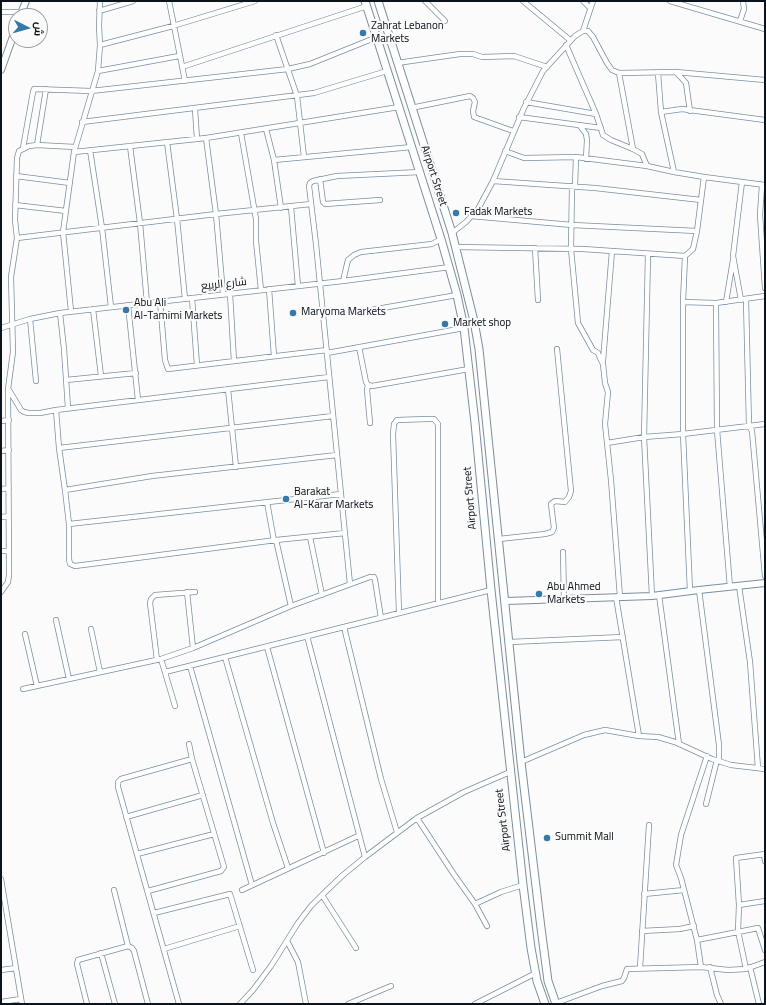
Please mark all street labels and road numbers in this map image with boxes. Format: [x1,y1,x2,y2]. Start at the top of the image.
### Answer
street label: Airport Street [417,144,449,208]
street label: شارع الربيع [200,276,248,294]
street label: Airport Street [462,466,480,530]
street label: Airport Street [494,788,514,852]

